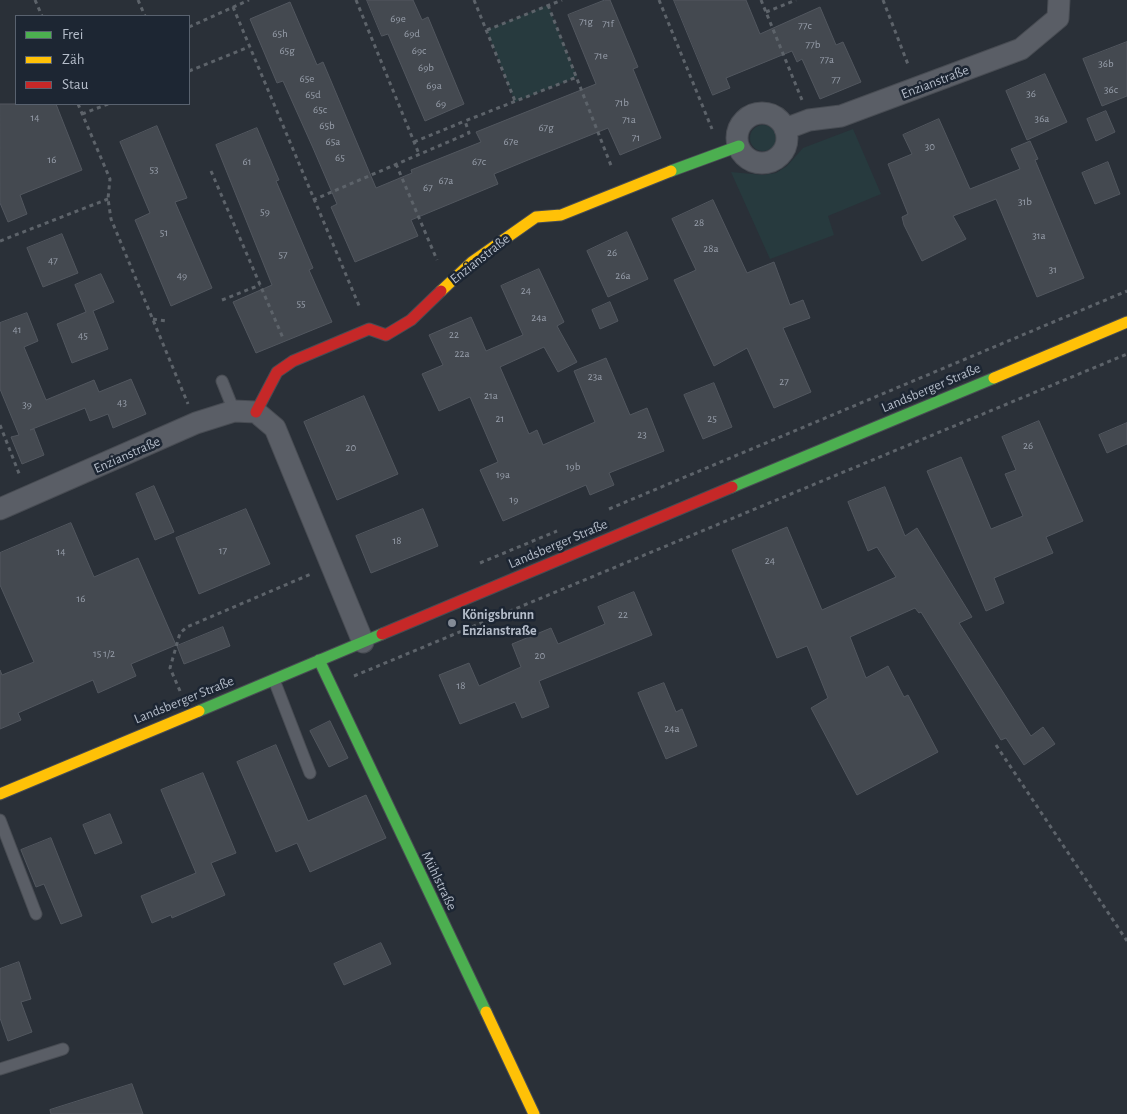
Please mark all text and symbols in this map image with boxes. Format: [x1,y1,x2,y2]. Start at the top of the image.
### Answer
house number: 69e [390,12,406,26]
legend [15,15,190,105]
house number: 71g [579,15,593,29]
house number: 71f [602,17,614,31]
house number: 77c [798,19,812,33]
text: Frei [62,27,83,42]
house number: 65h [272,27,288,41]
house number: 69d [404,27,420,41]
house number: 77b [806,38,820,52]
house number: 65g [279,44,295,58]
house number: 69c [412,44,426,58]
house number: 71e [594,49,608,63]
text: Zäh [62,52,85,67]
house number: 77a [820,53,834,67]
house number: 36b [1098,57,1114,71]
house number: 69b [418,61,434,75]
street label: Enzianstraße [899,61,971,103]
house number: 65e [300,72,314,86]
house number: 77 [831,73,841,87]
text: Stau [62,77,88,92]
house number: 69a [426,79,442,93]
house number: 36c [1104,83,1118,97]
house number: 36 [1026,87,1036,101]
house number: 65d [305,88,321,102]
house number: 71b [615,96,629,110]
house number: 69 [436,97,446,111]
house number: 65c [313,103,327,117]
house number: 14 [30,111,40,125]
house number: 36a [1035,112,1049,126]
house number: 71a [622,113,636,127]
house number: 65b [319,119,335,133]
house number: 67g [538,121,554,135]
house number: 71 [632,131,640,145]
house number: 65a [326,135,340,149]
house number: 67e [504,135,518,149]
house number: 30 [925,140,935,154]
house number: 65 [335,151,345,165]
house number: 16 [48,153,56,167]
house number: 61 [243,155,251,169]
house number: 67c [472,155,486,169]
house number: 53 [149,163,159,177]
house number: 67a [439,174,453,188]
house number: 67 [423,181,433,195]
house number: 31b [1018,195,1032,209]
house number: 59 [260,205,270,219]
house number: 28 [694,216,704,230]
house number: 51 [160,226,168,240]
house number: 31a [1032,229,1046,243]
street label: Enzianstraße [447,230,513,288]
house number: 28a [703,242,719,256]
house number: 26 [607,246,617,260]
house number: 57 [278,248,288,262]
house number: 47 [48,254,58,268]
house number: 31 [1049,263,1057,277]
house number: 49 [177,269,187,283]
house number: 26a [615,269,631,283]
house number: 24 [521,284,531,298]
house number: 55 [296,297,306,311]
house number: 24a [531,311,547,325]
house number: 41 [12,323,22,337]
house number: 22 [449,328,459,342]
house number: 45 [78,329,88,343]
house number: 22a [454,347,470,361]
street label: Landsberger Straße [879,360,983,416]
house number: 23a [588,370,602,384]
house number: 27 [779,375,789,389]
house number: 21a [484,389,498,403]
house number: 43 [117,396,127,410]
house number: 39 [22,398,32,412]
house number: 21 [496,412,504,426]
house number: 25 [707,412,717,426]
house number: 23 [637,428,647,442]
street label: Enzianstraße [91,433,163,477]
house number: 26 [1023,439,1033,453]
house number: 20 [346,441,356,455]
house number: 19b [566,460,580,474]
house number: 19a [496,468,510,482]
house number: 19 [510,493,518,507]
street label: Landsberger Straße [506,516,610,572]
house number: 18 [393,534,401,548]
house number: 17 [219,544,227,558]
house number: 14 [56,545,66,559]
house number: 24 [765,554,775,568]
house number: 16 [77,592,85,606]
place label: Königsbrunn Enzianstraße [462,607,537,640]
house number: 22 [618,608,628,622]
marker: Königsbrunn Enzianstraße [446,617,458,629]
house number: 15 1/2 [93,647,115,661]
house number: 20 [535,649,545,663]
street label: Landsberger Straße [132,672,236,728]
house number: 18 [457,679,465,693]
house number: 24a [664,722,680,736]
street label: Mühlstraße [418,849,460,913]

